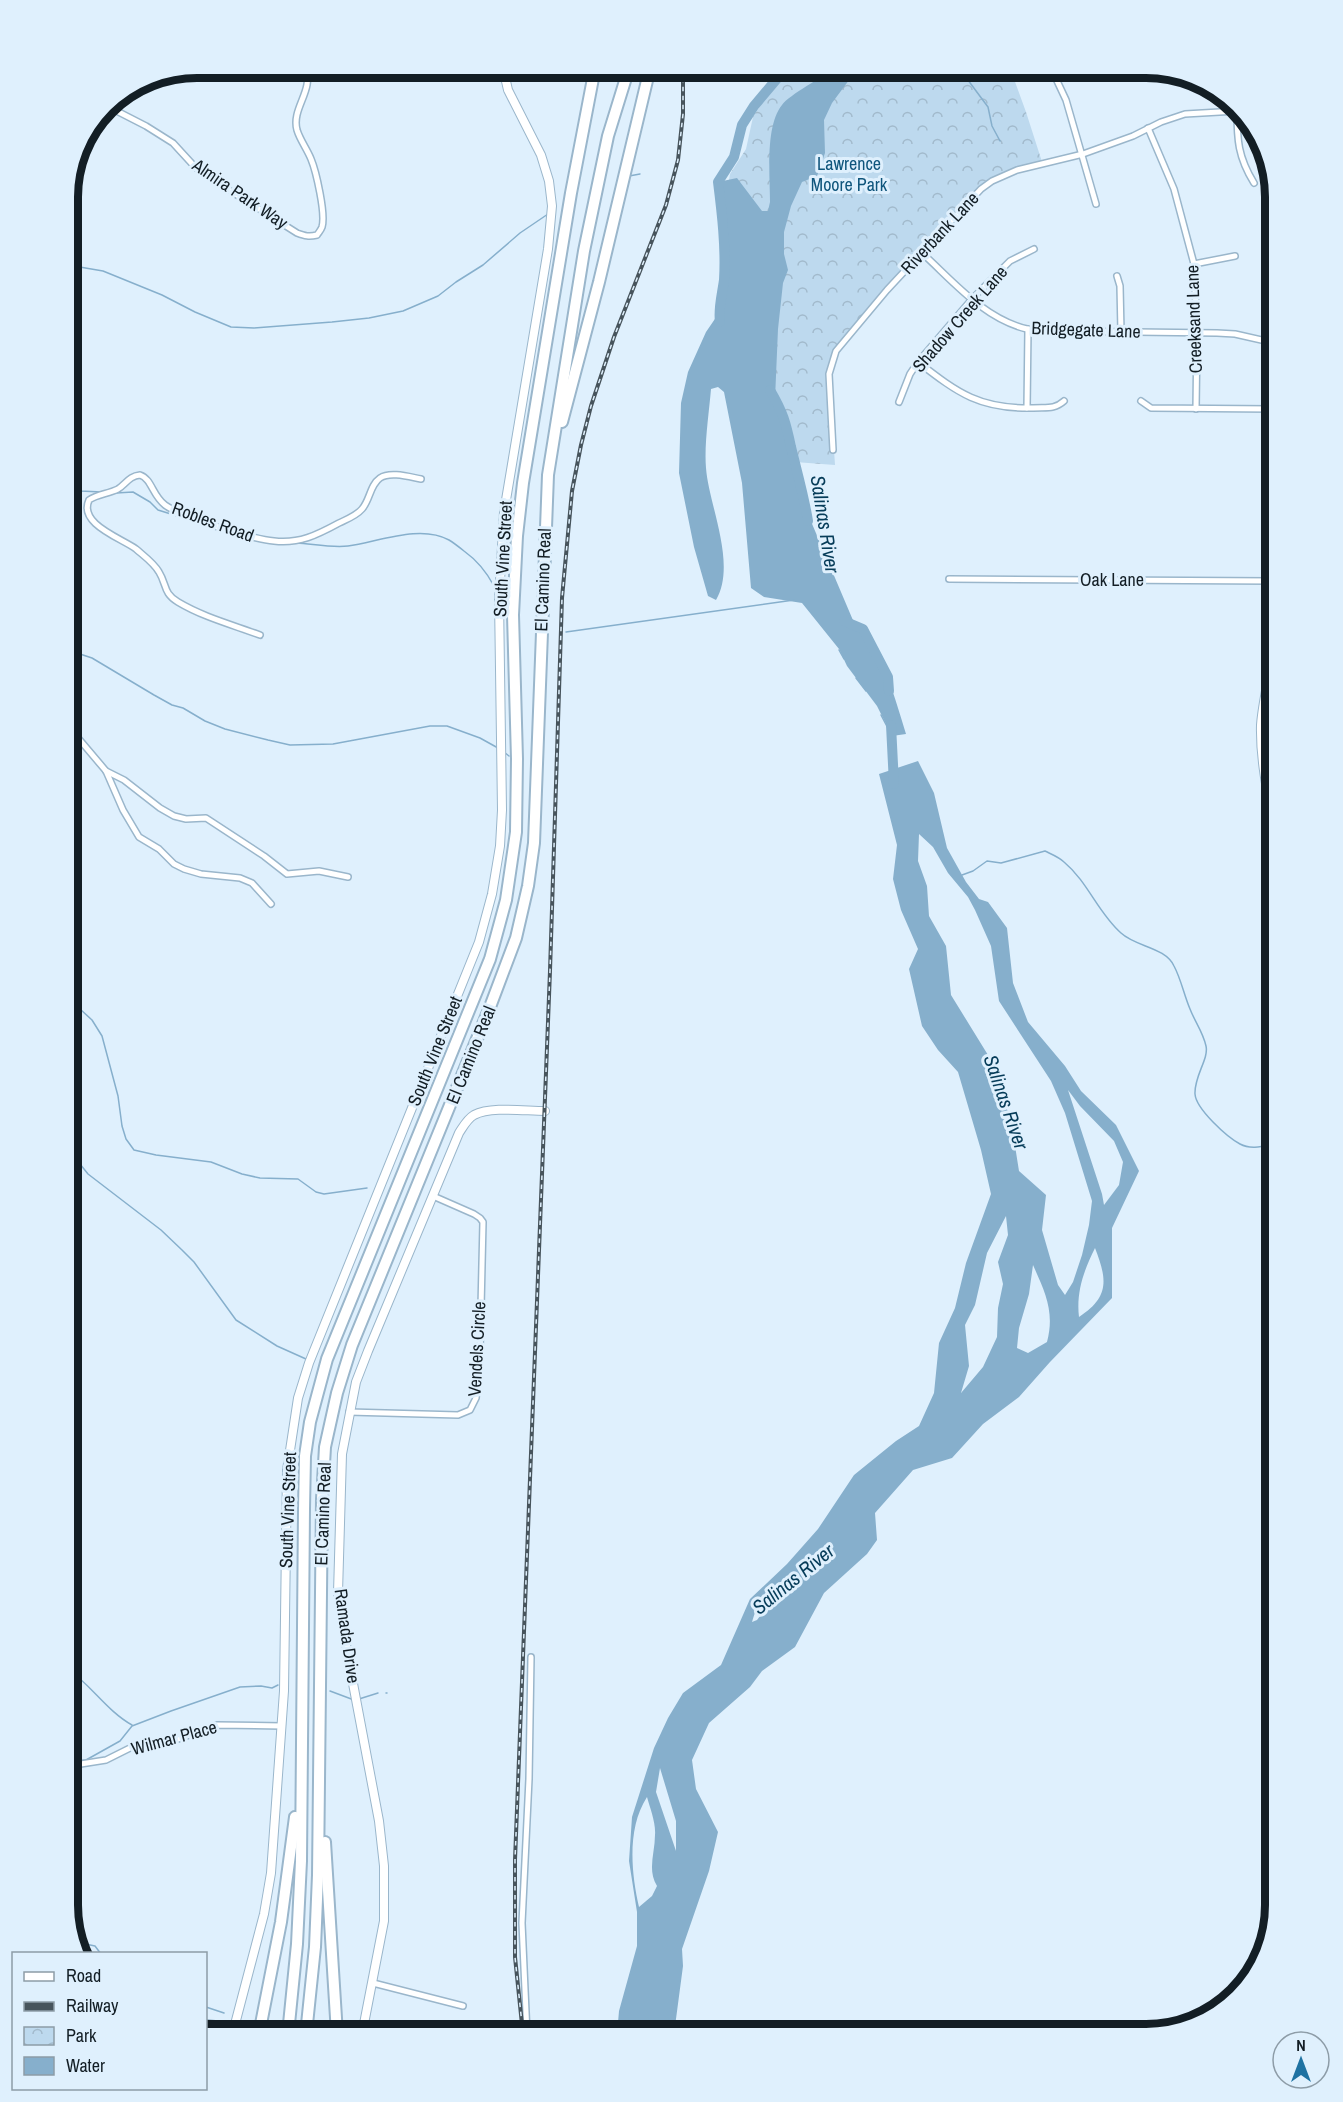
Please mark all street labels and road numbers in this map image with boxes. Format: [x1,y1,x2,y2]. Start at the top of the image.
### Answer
street label: Almira Park Way [187,152,293,235]
street label: Riverbank Lane [895,186,984,279]
street label: Shadow Creek Lane [906,260,1013,377]
street label: Creeksand Lane [1179,264,1208,374]
street label: Bridgegate Lane [1031,315,1141,344]
street label: Robles Road [169,495,258,548]
street label: South Vine Street [487,500,518,618]
street label: El Camino Real [528,528,557,632]
street label: Oak Lane [1080,567,1144,592]
street label: South Vine Street [401,992,468,1109]
street label: El Camino Real [440,1002,501,1107]
street label: Vendels Circle [462,1301,491,1397]
street label: South Vine Street [273,1451,302,1569]
street label: El Camino Real [308,1462,337,1566]
street label: Ramada Drive [328,1587,366,1685]
street label: Wilmar Place [128,1714,219,1761]

